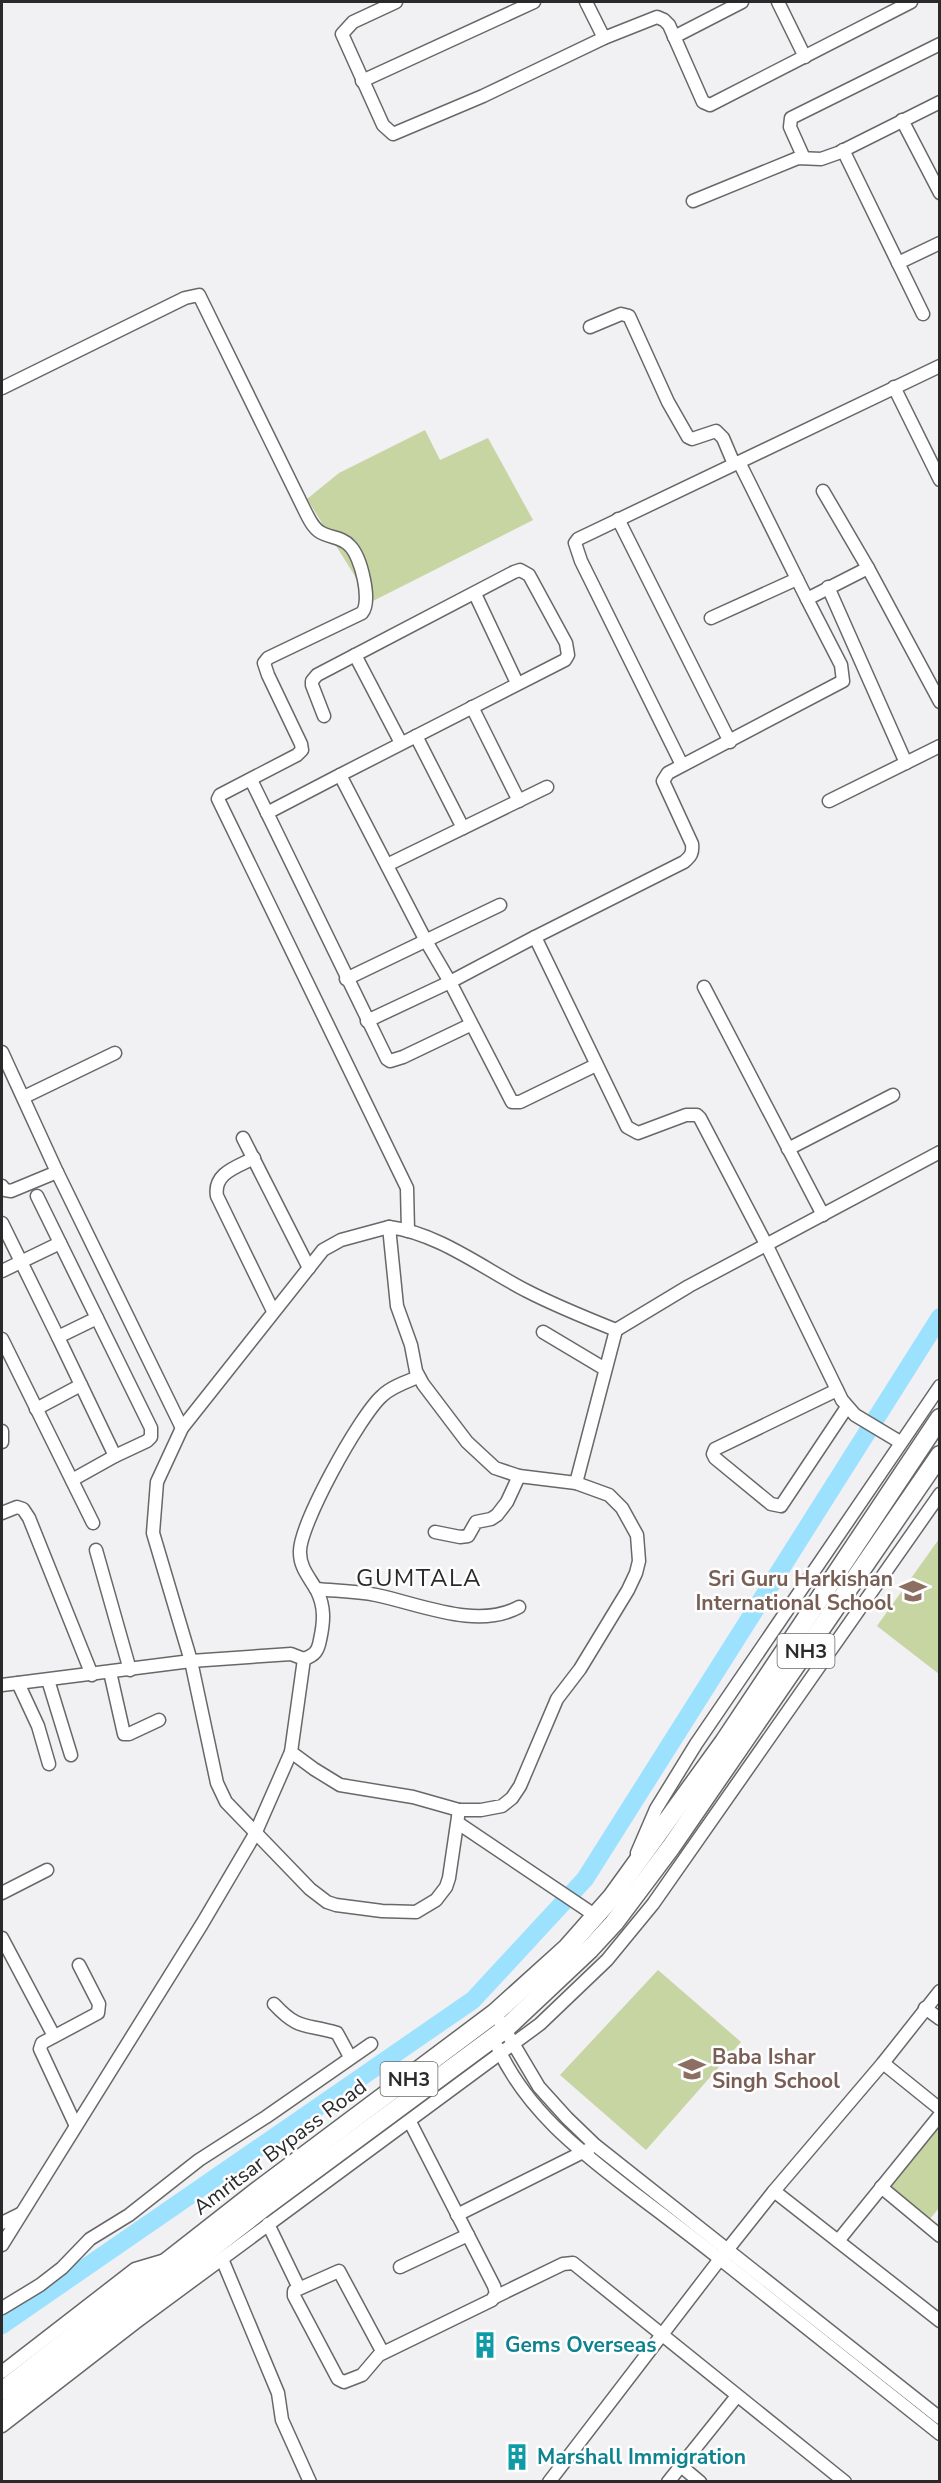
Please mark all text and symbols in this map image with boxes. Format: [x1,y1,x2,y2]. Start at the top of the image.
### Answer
district label: GUMTALA [356,1562,482,1594]
place label: Sri Guru Harkishan International School [695,1565,893,1617]
school or university icon: Sri Guru Harkishan International School [898,1576,928,1606]
road number: NH3 [778,1634,834,1668]
place label: Baba Ishar Singh School [712,2043,840,2095]
school or university icon: Baba Ishar Singh School [677,2054,707,2084]
road number: NH3 [380,2062,438,2096]
street label: Amritsar Bypass Road [188,2073,372,2221]
building icon: Gems Overseas [470,2330,500,2360]
place label: Gems Overseas [505,2331,656,2359]
building icon: Marshall Immigration [502,2442,532,2472]
place label: Marshall Immigration [537,2443,746,2471]

